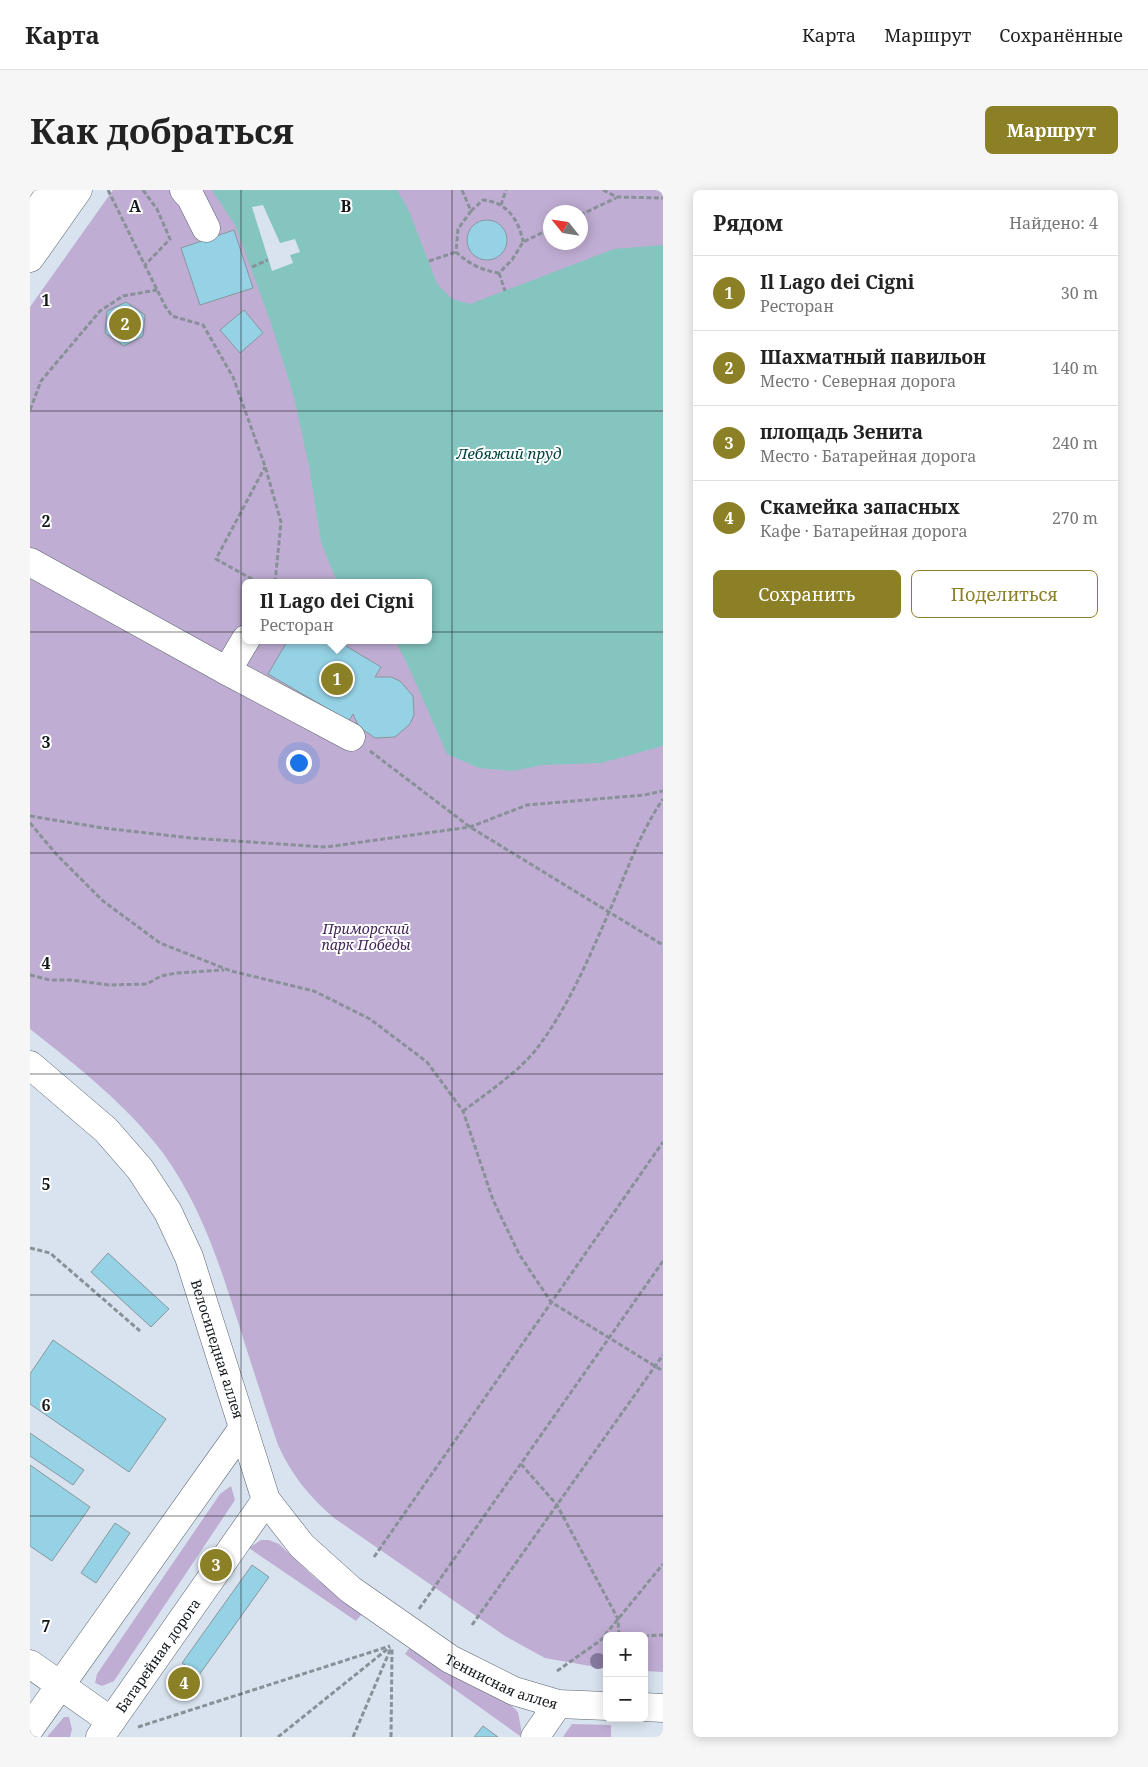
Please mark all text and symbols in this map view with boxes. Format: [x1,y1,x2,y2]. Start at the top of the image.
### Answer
text: Карта [25,18,100,51]
text: Карта [802,23,856,47]
text: Маршрут [884,23,971,47]
text: Сохранённые [999,23,1123,47]
button: Маршрут [985,106,1118,154]
text: Как добраться [30,107,294,154]
text: A [129,195,142,217]
text: B [341,195,352,217]
north arrow [543,205,588,250]
text: Рядом [713,209,783,237]
text: Найдено: 4 [1009,212,1098,234]
text: Il Lago dei Cigni [760,269,915,295]
text: 1 [724,282,734,304]
text: 30 m [1061,282,1098,304]
text: 1 [41,289,51,311]
text: Ресторан [760,295,834,317]
pin: 2 [109,305,141,343]
text: Шахматный павильон [760,344,986,370]
text: 2 [724,357,734,379]
text: 140 m [1052,357,1098,379]
text: Место · Северная дорога [760,370,956,392]
text: площадь Зенита [760,419,923,445]
text: 3 [724,432,734,454]
text: 240 m [1052,432,1098,454]
water label: Лебяжий пруд [455,443,562,463]
text: Место · Батарейная дорога [760,445,976,467]
text: Скамейка запасных [760,494,960,520]
text: 4 [724,507,734,529]
text: 270 m [1052,507,1098,529]
text: 2 [41,510,51,532]
text: Кафе · Батарейная дорога [760,520,968,542]
button: Сохранить [713,570,901,618]
button: Поделиться [911,570,1098,618]
popup [242,579,432,644]
text: Il Lago dei Cigni [260,588,414,614]
text: Ресторан [260,614,334,636]
pin: 1 [321,660,353,698]
text: 3 [41,731,51,753]
your location [286,750,312,776]
park label: Приморский парк Победы [322,919,411,954]
text: 4 [41,952,51,974]
text: 5 [41,1173,51,1195]
street label: Велосипедная аллея [187,1277,249,1421]
text: 6 [41,1394,51,1416]
pin: 3 [200,1546,232,1584]
street label: Батарейная дорога [111,1594,204,1716]
text: 7 [41,1615,51,1637]
map controls [603,1632,648,1722]
button: + [603,1632,648,1677]
street label: Теннисная аллея [442,1649,560,1713]
pin: 4 [168,1664,200,1702]
button: − [603,1677,648,1722]

